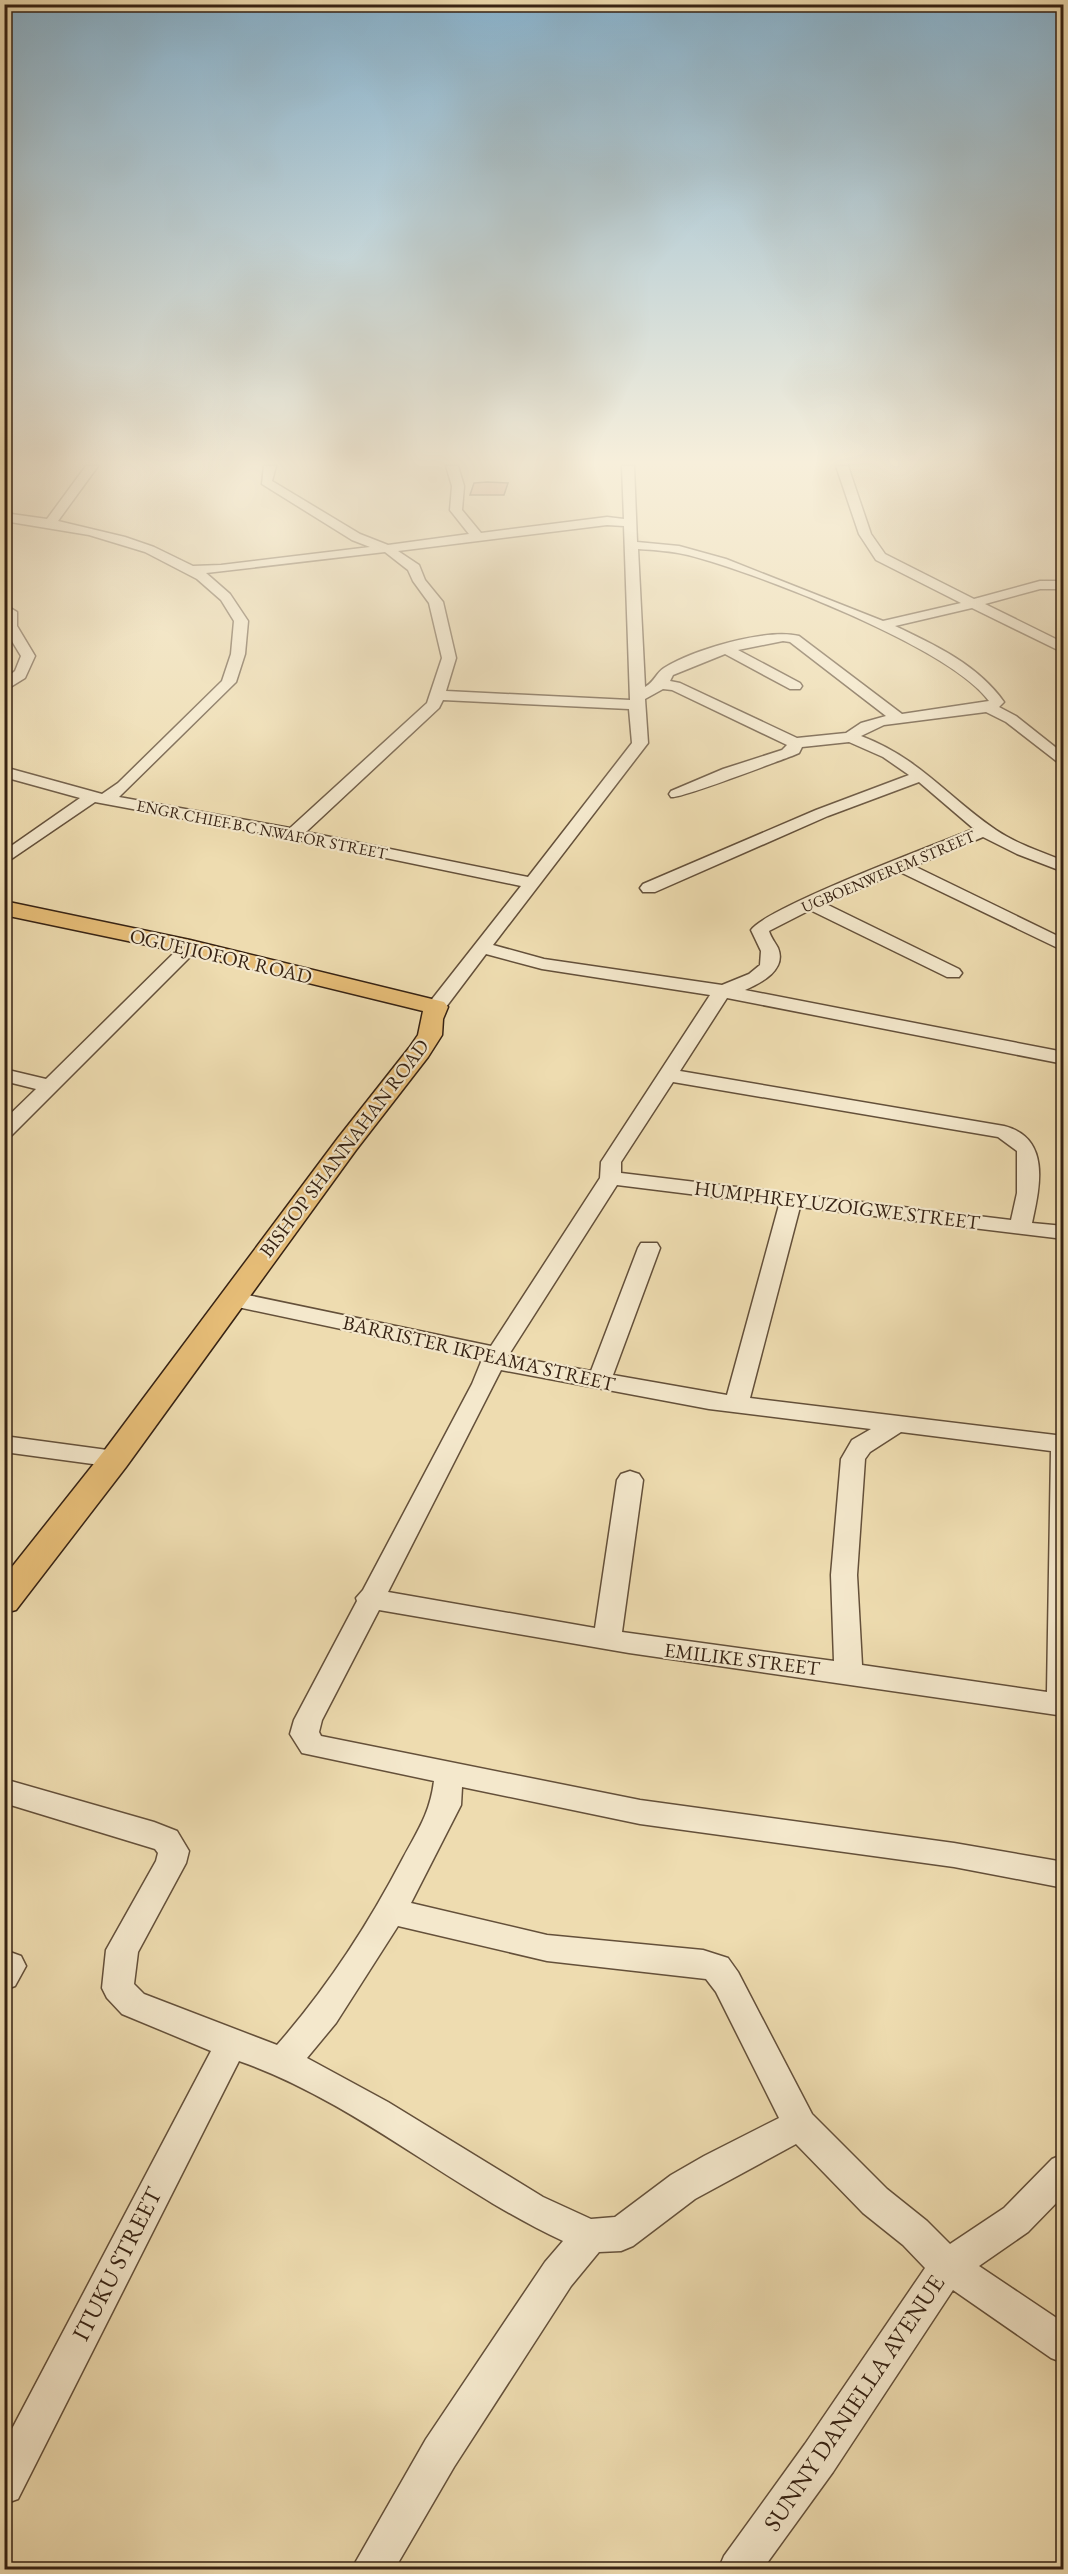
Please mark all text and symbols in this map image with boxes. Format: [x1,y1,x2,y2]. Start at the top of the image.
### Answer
street label: ENGR CHIEF B C NWAFOR STREET [135,795,389,864]
street label: UGBOENWEREM STREET [798,825,979,918]
street label: OGUEJIOFOR ROAD [127,922,315,990]
street label: BISHOP SHANNAHAN ROAD [253,1034,435,1262]
street label: HUMPHREY UZOIGWE STREET [693,1175,982,1235]
street label: BARRISTER IKPEAMA STREET [340,1309,618,1397]
street label: EMILIKE STREET [663,1637,822,1682]
street label: ITUKU STREET [65,2181,169,2346]
street label: SUNNY DANIELLA AVENUE [756,2269,951,2537]

